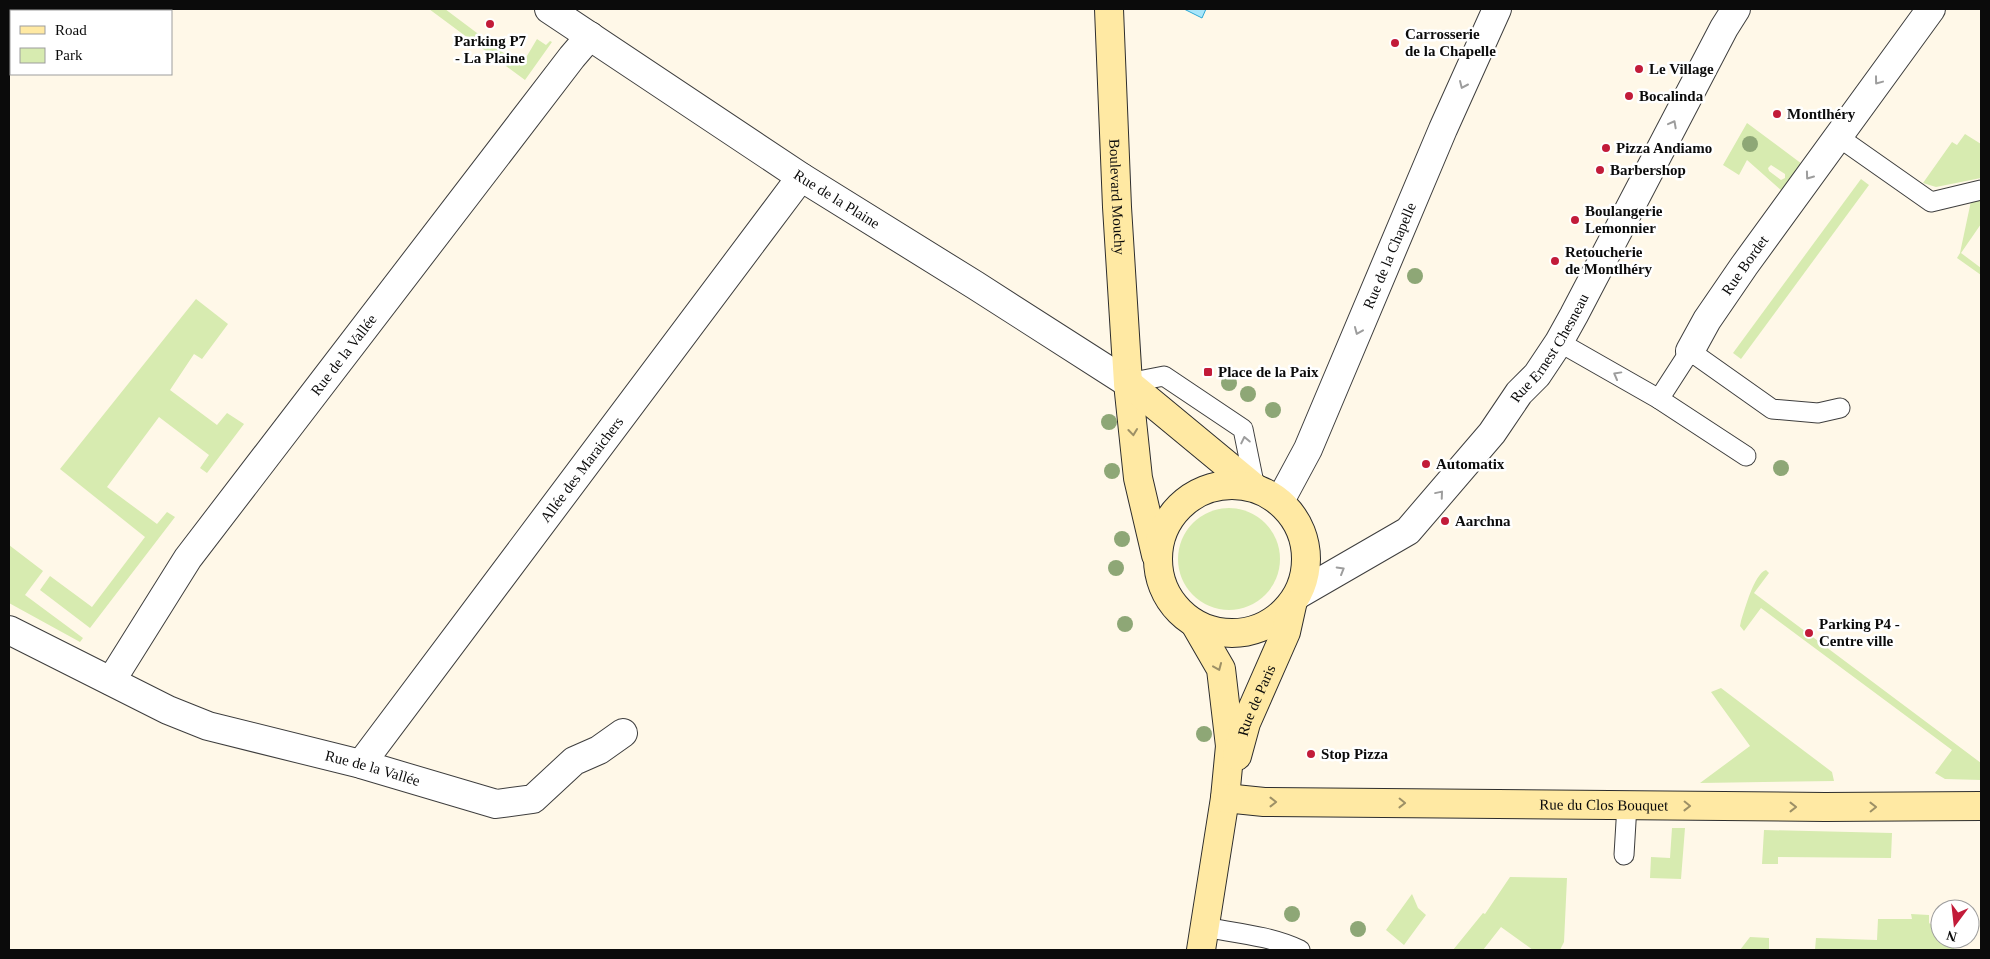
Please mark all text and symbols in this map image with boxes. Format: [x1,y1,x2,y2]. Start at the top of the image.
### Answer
legend [10,10,172,75]
marker: Parking P7 - La Plaine [484,18,496,30]
text: Road [55,22,87,38]
place label: Carrosserie de la Chapelle [1405,26,1496,59]
place label: Parking P7 - La Plaine [454,33,527,66]
marker: Carrosserie de la Chapelle [1389,37,1401,49]
text: Park [55,47,83,63]
place label: Le Village [1649,61,1714,77]
marker: Le Village [1633,63,1645,75]
one-way arrow [1875,75,1884,85]
one-way arrow [1458,80,1469,89]
place label: Bocalinda [1639,88,1704,104]
marker: Bocalinda [1623,90,1635,102]
place label: Montlhéry [1787,106,1856,122]
marker: Montlhéry [1771,108,1783,120]
one-way arrow [1667,120,1677,129]
street label: Boulevard Mouchy [1106,138,1128,256]
place label: Pizza Andiamo [1616,140,1712,156]
marker: Pizza Andiamo [1600,142,1612,154]
place label: Barbershop [1610,162,1686,178]
marker: Barbershop [1594,164,1606,176]
street label: Rue de la Plaine [791,167,883,232]
one-way arrow [1806,170,1815,180]
street label: Rue de la Chapelle [1360,200,1419,311]
place label: Boulangerie Lemonnier [1585,203,1663,236]
marker: Boulangerie Lemonnier [1569,214,1581,226]
street label: Rue Bordet [1719,232,1772,298]
place label: Retoucherie de Montlhéry [1565,244,1653,277]
marker: Retoucherie de Montlhéry [1549,255,1561,267]
street label: Rue Ernest Chesneau [1507,290,1592,405]
street label: Rue de la Vallée [308,311,380,399]
one-way arrow [1353,326,1364,335]
place label: Place de la Paix [1218,364,1319,380]
marker: Place de la Paix [1202,366,1214,378]
one-way arrow [1613,371,1622,381]
street label: Allée des Maraichers [537,414,626,525]
one-way arrow [1127,428,1138,436]
one-way arrow [1240,436,1251,444]
place label: Automatix [1436,456,1505,472]
marker: Automatix [1420,458,1432,470]
one-way arrow [1435,491,1443,500]
place label: Aarchna [1455,513,1511,529]
marker: Aarchna [1439,515,1451,527]
one-way arrow [1336,566,1345,576]
place label: Parking P4 - Centre ville [1819,616,1900,649]
marker: Parking P4 - Centre ville [1803,627,1815,639]
one-way arrow [1212,662,1222,670]
street label: Rue de Paris [1235,662,1279,738]
place label: Stop Pizza [1321,746,1389,762]
street label: Rue de la Vallée [324,747,422,789]
marker: Stop Pizza [1305,748,1317,760]
street label: Rue du Clos Bouquet [1539,796,1669,814]
one-way arrow [1270,797,1278,807]
one-way arrow [1398,798,1406,808]
one-way arrow [1683,801,1691,811]
one-way arrow [1789,802,1797,812]
one-way arrow [1870,802,1878,812]
north arrow [1930,899,1980,949]
text: N [1945,928,1959,945]

